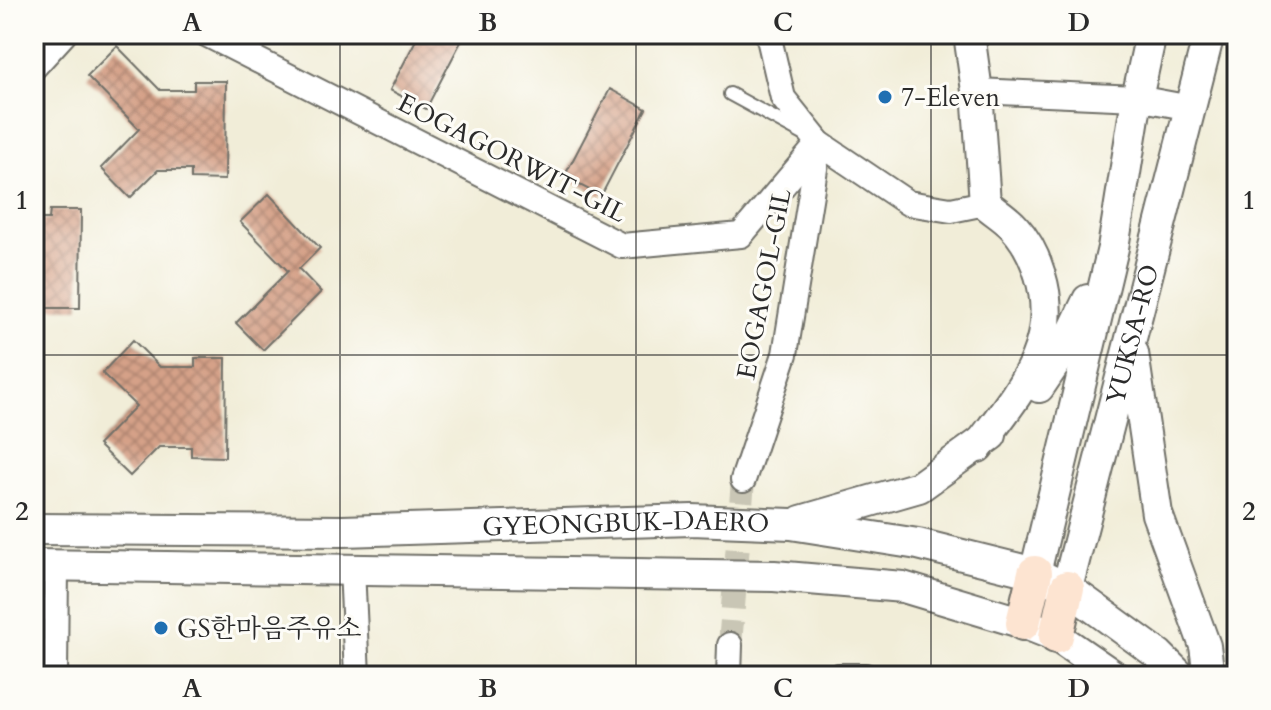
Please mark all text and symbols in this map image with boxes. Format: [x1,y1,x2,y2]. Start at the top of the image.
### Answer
text: A [182,5,202,40]
text: B [479,5,497,40]
text: C [773,5,793,40]
text: D [1068,5,1090,40]
place label: 7-Eleven [901,80,1000,115]
street label: EOGAGORWIT-GIL [392,85,632,231]
marker: 7-Eleven [876,88,894,106]
text: 1 [15,183,29,218]
text: 1 [1242,183,1256,218]
street label: EOGAGOL-GIL [728,186,800,382]
street label: YUKSA-RO [1097,260,1167,408]
text: 2 [15,494,29,529]
text: 2 [1242,494,1256,529]
street label: GYEONGBUK-DAERO [482,502,770,544]
place label: GS한마음주유소 [177,611,361,646]
marker: GS한마음주유소 [152,619,170,637]
text: A [182,671,202,706]
text: B [479,671,497,706]
text: C [773,671,793,706]
text: D [1068,671,1090,706]

